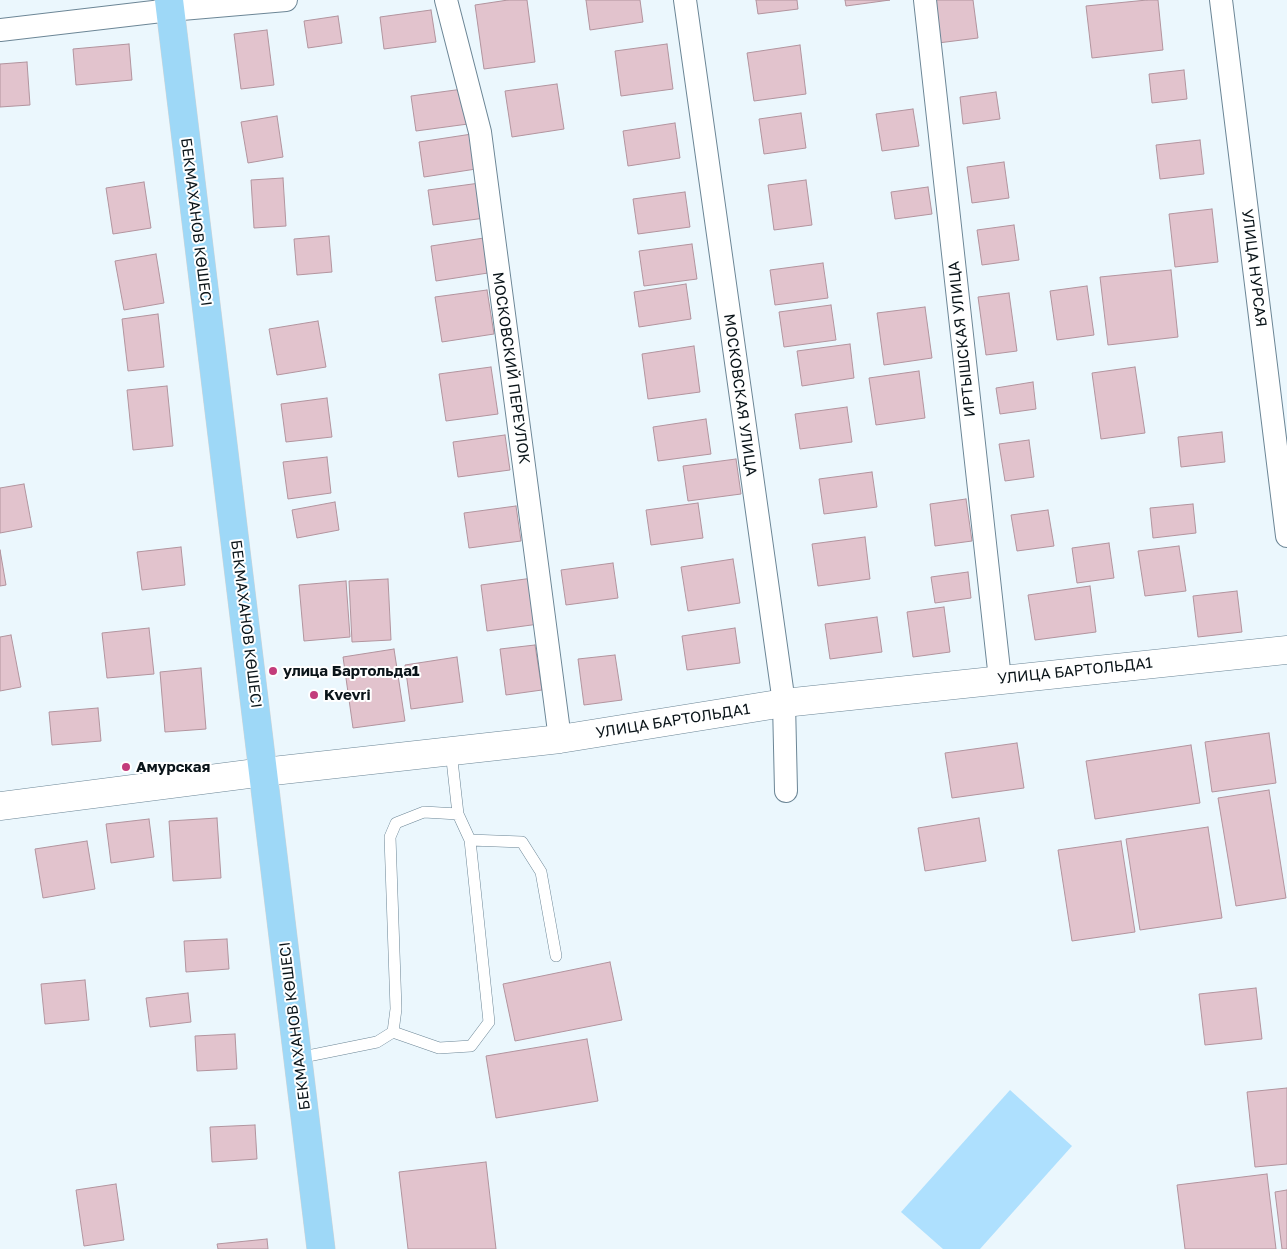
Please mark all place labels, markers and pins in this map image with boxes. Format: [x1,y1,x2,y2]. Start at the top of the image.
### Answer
place label: улица Бартольда1 [283,662,420,680]
marker: улица Бартольда1 [267,665,279,677]
place label: Kvevri [324,686,371,704]
marker: Kvevri [308,689,320,701]
place label: Амурская [136,758,210,776]
marker: Амурская [120,761,132,773]

